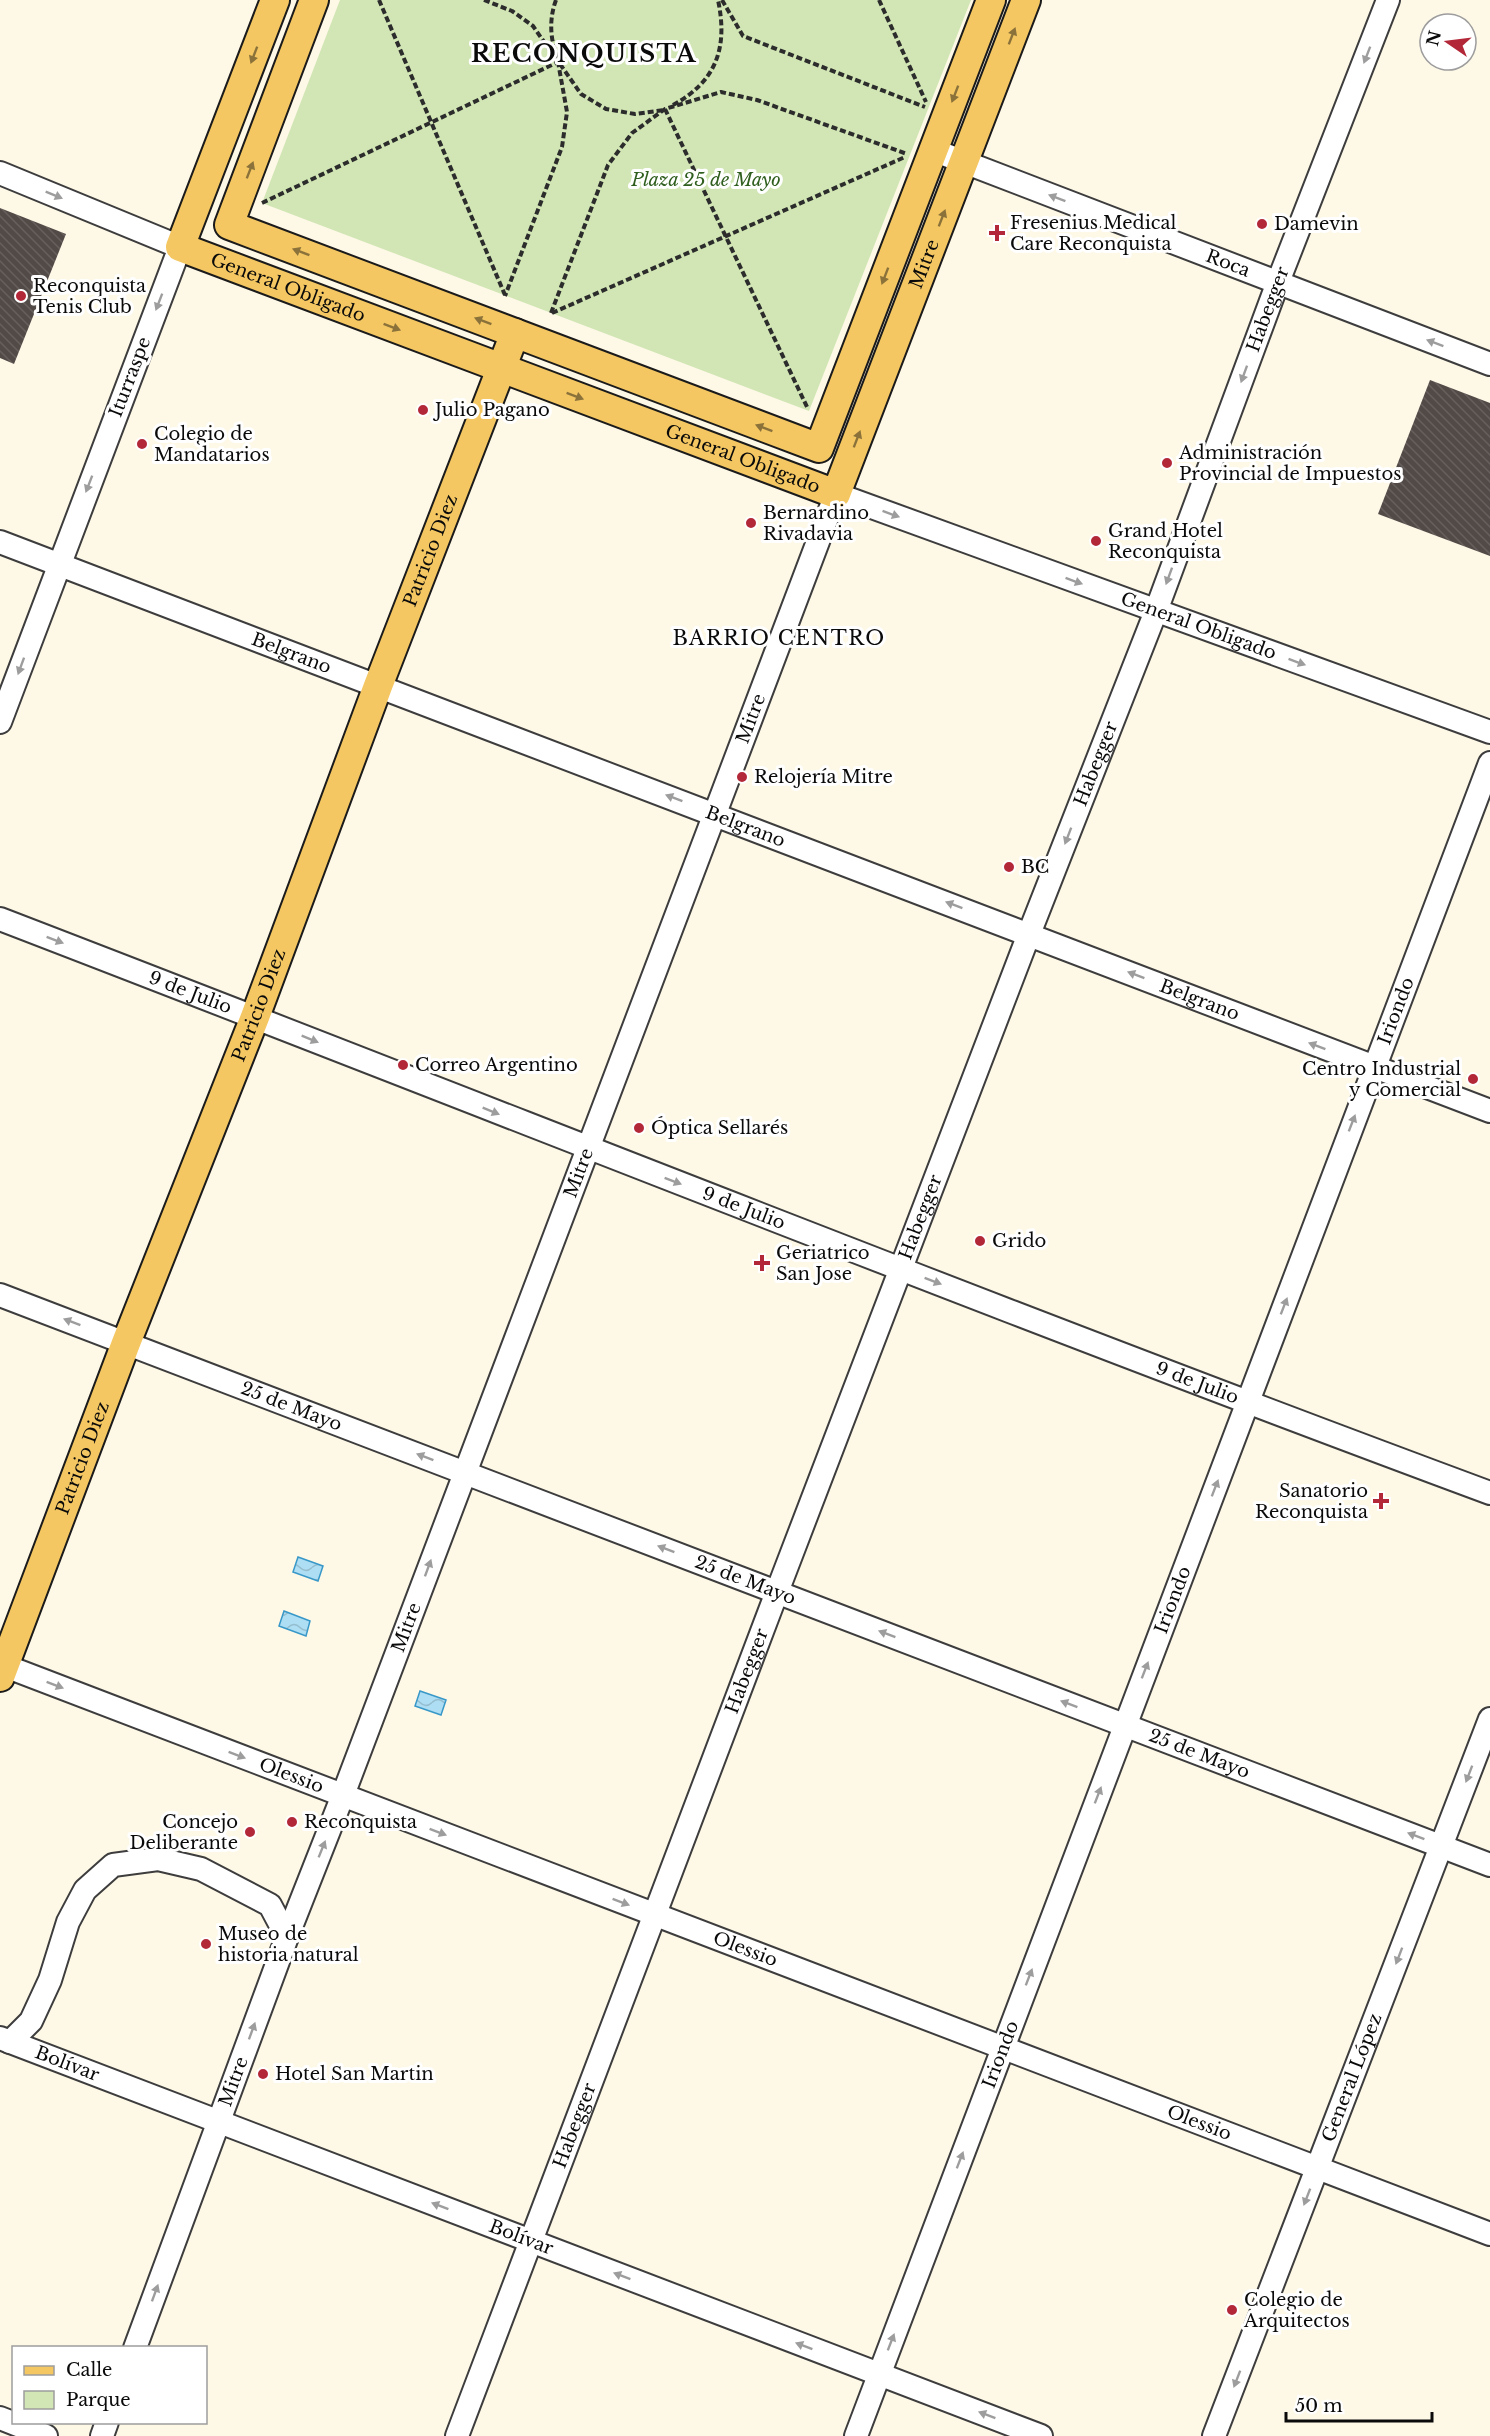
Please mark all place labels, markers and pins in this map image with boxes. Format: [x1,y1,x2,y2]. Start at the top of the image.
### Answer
place label: Fresenius Medical Care Reconquista [1010,212,1176,255]
place label: Damevin [1274,213,1359,235]
marker: Damevin [1255,217,1269,231]
marker: Fresenius Medical Care Reconquista [988,224,1006,242]
place label: Reconquista Tenis Club [33,275,146,318]
marker: Reconquista Tenis Club [14,289,28,303]
place label: Julio Pagano [433,399,550,421]
marker: Julio Pagano [416,403,430,417]
place label: Colegio de Mandatarios [154,423,270,466]
marker: Colegio de Mandatarios [135,437,149,451]
place label: Administración Provincial de Impuestos [1178,442,1401,485]
marker: Administración Provincial de Impuestos [1160,456,1174,470]
place label: Bernardino Rivadavia [763,502,869,545]
marker: Bernardino Rivadavia [744,516,758,530]
place label: Grand Hotel Reconquista [1108,520,1223,563]
marker: Grand Hotel Reconquista [1089,534,1103,548]
place label: Relojería Mitre [754,766,893,788]
marker: Relojería Mitre [735,770,749,784]
place label: BC [1021,856,1049,878]
marker: BC [1002,860,1016,874]
place label: Correo Argentino [415,1054,578,1076]
marker: Correo Argentino [396,1058,410,1072]
place label: Centro Industrial y Comercial [1302,1058,1461,1101]
marker: Centro Industrial y Comercial [1466,1072,1480,1086]
place label: Óptica Sellarés [651,1116,788,1139]
marker: Óptica Sellarés [632,1121,646,1135]
place label: Grido [992,1230,1046,1252]
marker: Grido [973,1234,987,1248]
place label: Geriatrico San Jose [776,1242,870,1285]
marker: Geriatrico San Jose [753,1254,771,1272]
place label: Sanatorio Reconquista [1255,1480,1368,1523]
marker: Sanatorio Reconquista [1372,1492,1390,1510]
place label: Concejo Deliberante [130,1811,238,1854]
place label: Reconquista [304,1811,417,1833]
marker: Reconquista [285,1815,299,1829]
marker: Concejo Deliberante [243,1825,257,1839]
place label: Museo de historia natural [218,1923,359,1966]
marker: Museo de historia natural [199,1937,213,1951]
place label: Hotel San Martin [275,2063,434,2085]
marker: Hotel San Martin [256,2067,270,2081]
place label: Colegio de Arquitectos [1243,2289,1350,2332]
marker: Colegio de Arquitectos [1225,2303,1239,2317]

